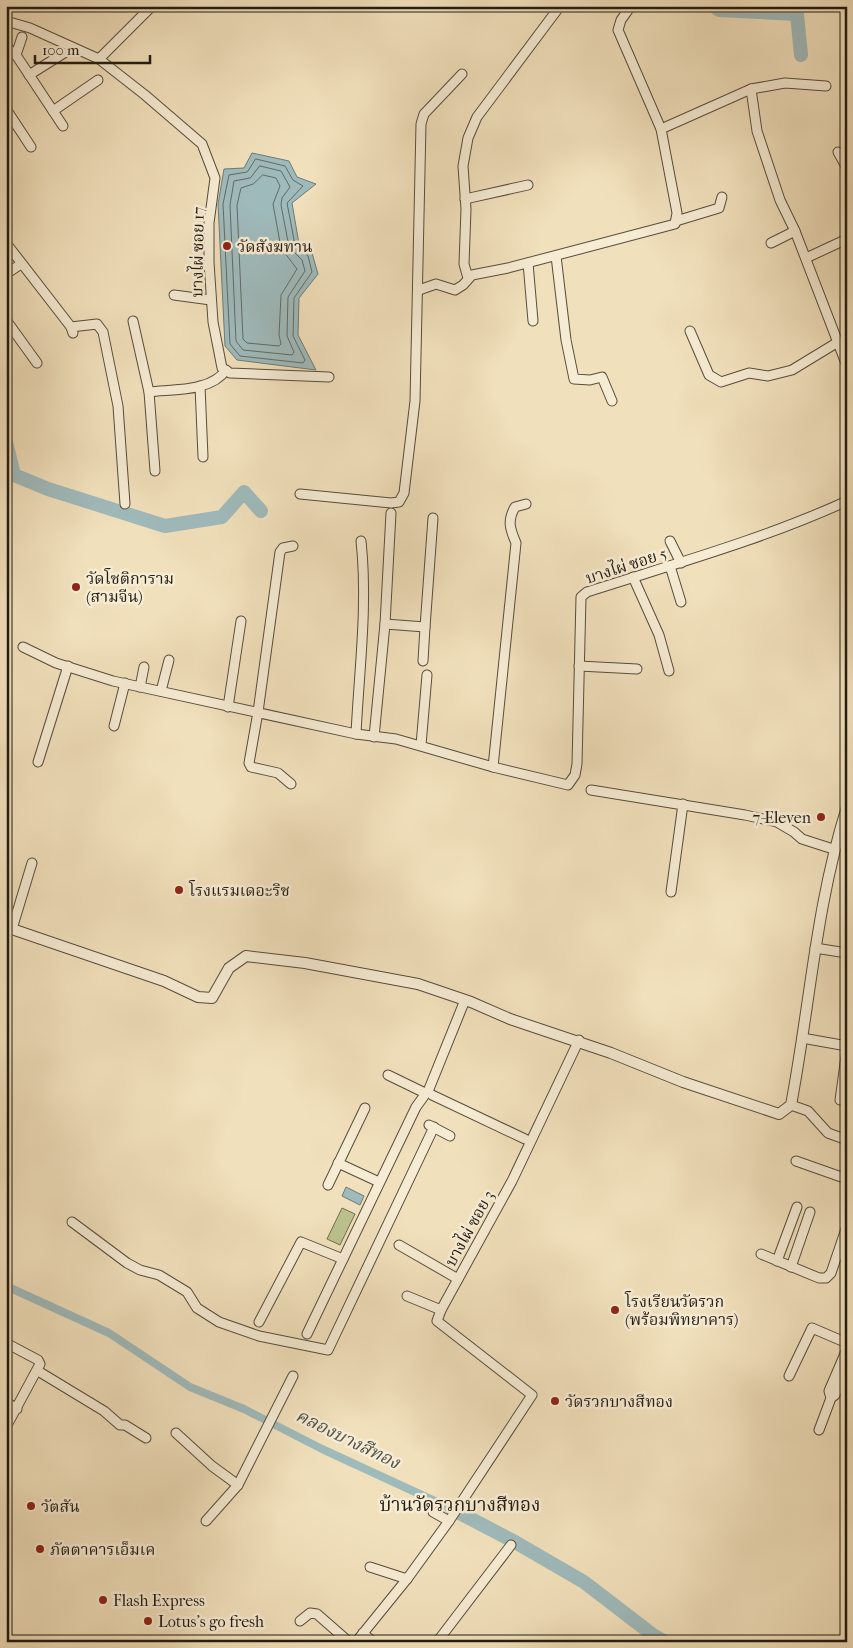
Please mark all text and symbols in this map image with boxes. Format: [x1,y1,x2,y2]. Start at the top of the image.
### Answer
scale bar [35,32,150,64]
text: 100 m [42,41,80,59]
street label: บางไผ่ ซอย 17 [186,206,208,298]
place label: วัดสังฆทาน [237,237,313,256]
marker: วัดสังฆทาน [221,240,233,252]
street label: บางไผ่ ซอย 5 [583,542,669,588]
place label: วัดโชติการาม (สามจีน) [86,568,174,606]
marker: วัดโชติการาม (สามจีน) [70,581,82,593]
place label: 7-Eleven [752,808,812,827]
marker: 7-Eleven [815,811,827,823]
place label: โรงแรมเดอะริช [188,880,290,900]
marker: โรงแรมเดอะริช [173,884,185,896]
street label: บางไผ่ ซอย 3 [440,1186,498,1270]
place label: โรงเรียนวัดรวก (พร้อมพิทยาคาร) [624,1291,738,1329]
marker: โรงเรียนวัดรวก (พร้อมพิทยาคาร) [609,1304,621,1316]
place label: วัดรวกบางสีทอง [565,1392,673,1411]
marker: วัดรวกบางสีทอง [549,1395,561,1407]
water label: คลองบางสีทอง [292,1405,404,1474]
district label: บ้านวัดรวกบางสีทอง [379,1494,541,1516]
place label: วัตสัน [41,1497,80,1516]
marker: วัตสัน [25,1500,37,1512]
place label: ภัตตาคารเอ็มเค [50,1540,155,1559]
marker: ภัตตาคารเอ็มเค [34,1543,46,1555]
place label: Flash Express [113,1591,205,1610]
marker: Flash Express [97,1594,109,1606]
place label: Lotus's go fresh [158,1612,264,1631]
marker: Lotus's go fresh [142,1615,154,1627]

